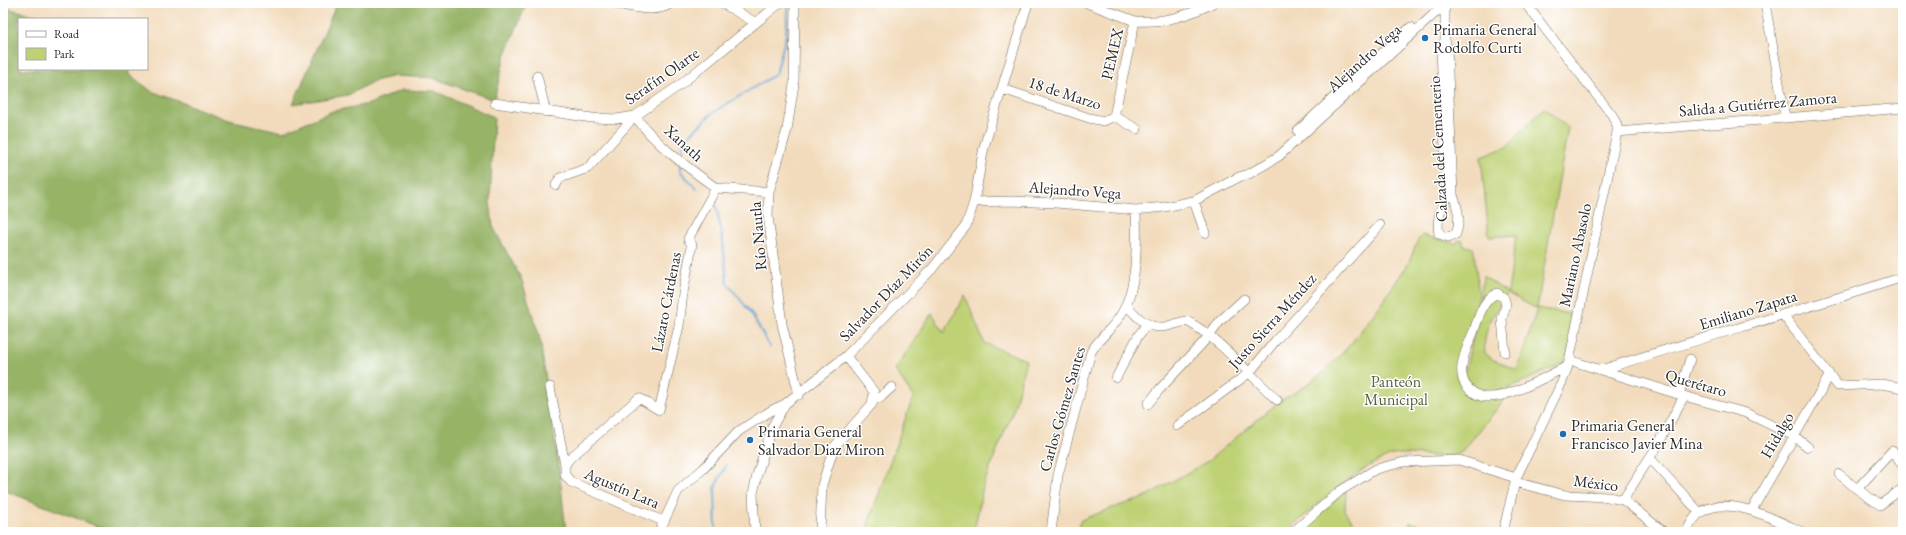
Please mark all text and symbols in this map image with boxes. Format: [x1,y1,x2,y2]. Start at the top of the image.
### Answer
legend [18,18,148,70]
street label: Alejandro Vega [1322,19,1406,98]
place label: Primaria General Rodolfo Curti [1433,19,1537,58]
street label: PEMEX [1096,25,1128,82]
text: Road [54,26,80,42]
marker: Primaria General Rodolfo Curti [1420,33,1430,43]
street label: Serafín Olarte [621,43,703,109]
text: Park [54,46,75,62]
street label: 18 de Marzo [1026,71,1104,115]
street label: Calzada del Cementerio [1424,75,1452,223]
street label: Salida a Gutiérrez Zamora [1678,87,1838,121]
street label: Xanath [659,119,708,166]
street label: Alejandro Vega [1027,176,1123,204]
street label: Río Nautla [744,200,771,271]
street label: Mariano Abasolo [1554,201,1596,309]
street label: Salvador Díaz Mirón [834,240,938,346]
street label: Lázaro Cárdenas [646,250,686,354]
street label: Justo Sierra Méndez [1222,269,1321,375]
street label: Emiliano Zapata [1697,285,1800,335]
street label: Carlos Gómez Santes [1034,344,1090,474]
street label: Querétaro [1663,364,1729,402]
park label: Panteón Municipal [1364,371,1428,410]
street label: Hidalgo [1755,408,1799,462]
place label: Primaria General Francisco Javier Mina [1571,415,1703,454]
place label: Primaria General Salvador Diaz Miron [758,421,885,460]
marker: Primaria General Francisco Javier Mina [1558,429,1568,439]
marker: Primaria General Salvador Diaz Miron [745,435,755,445]
street label: Agustín Lara [580,462,663,513]
street label: México [1572,470,1620,496]

